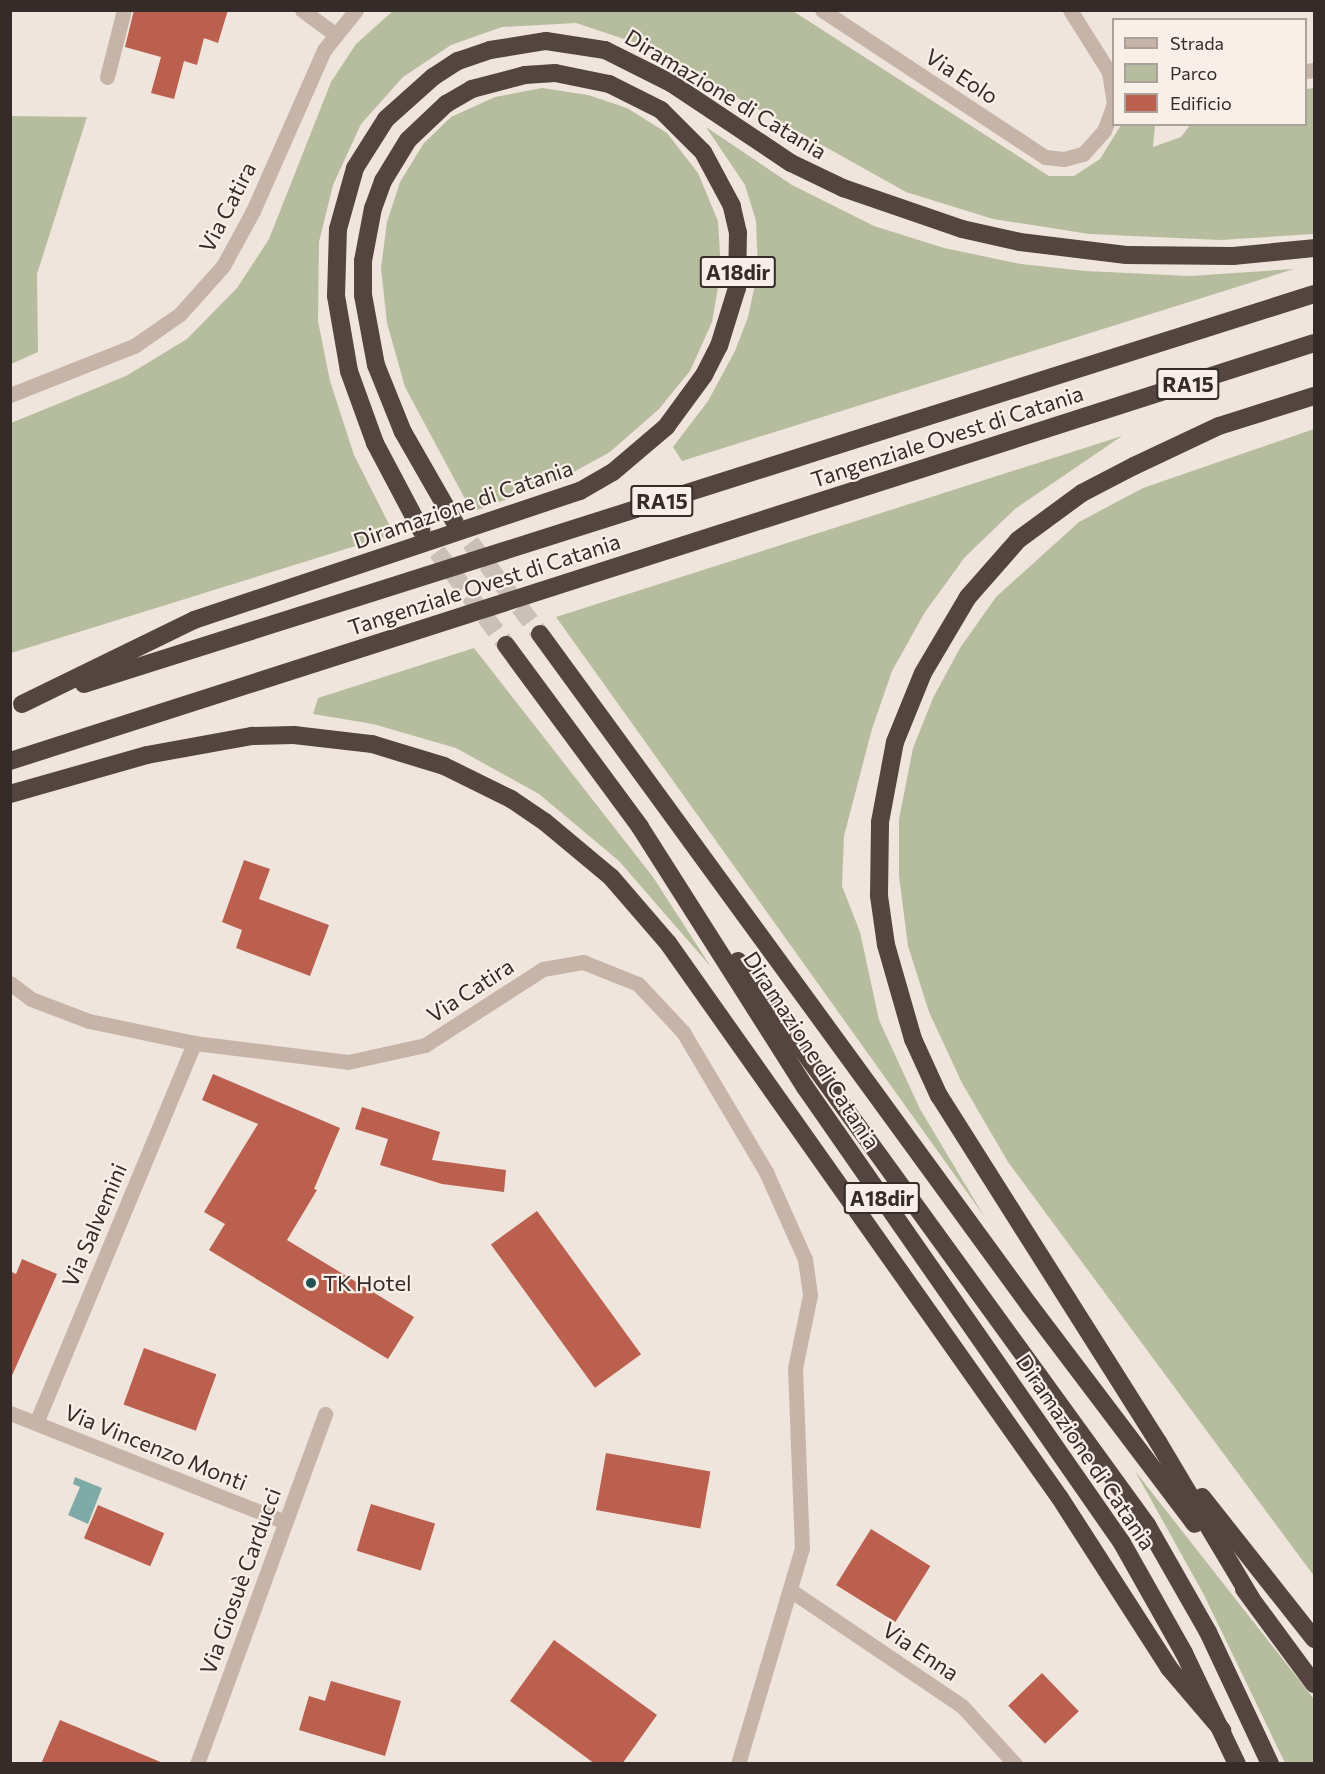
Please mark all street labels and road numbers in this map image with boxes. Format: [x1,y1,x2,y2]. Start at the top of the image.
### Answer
street label: Diramazione di Catania [621,23,831,165]
street label: Via Eolo [921,43,1003,109]
street label: Via Catira [193,157,261,257]
road number: A18dir [699,254,777,290]
road number: RA15 [1155,366,1221,402]
street label: Tangenziale Ovest di Catania [807,379,1087,493]
street label: Diramazione di Catania [350,454,576,554]
road number: RA15 [629,483,695,519]
street label: Tangenziale Ovest di Catania [344,527,624,641]
street label: Diramazione di Catania [738,946,886,1154]
street label: Via Catira [422,952,518,1028]
street label: Via Salvemini [56,1159,132,1291]
road number: A18dir [843,1180,921,1216]
street label: Diramazione di Catania [1011,1349,1161,1555]
street label: Via Vincenzo Monti [61,1398,251,1496]
street label: Via Giosuè Carducci [194,1484,286,1678]
street label: Via Enna [878,1616,964,1686]

